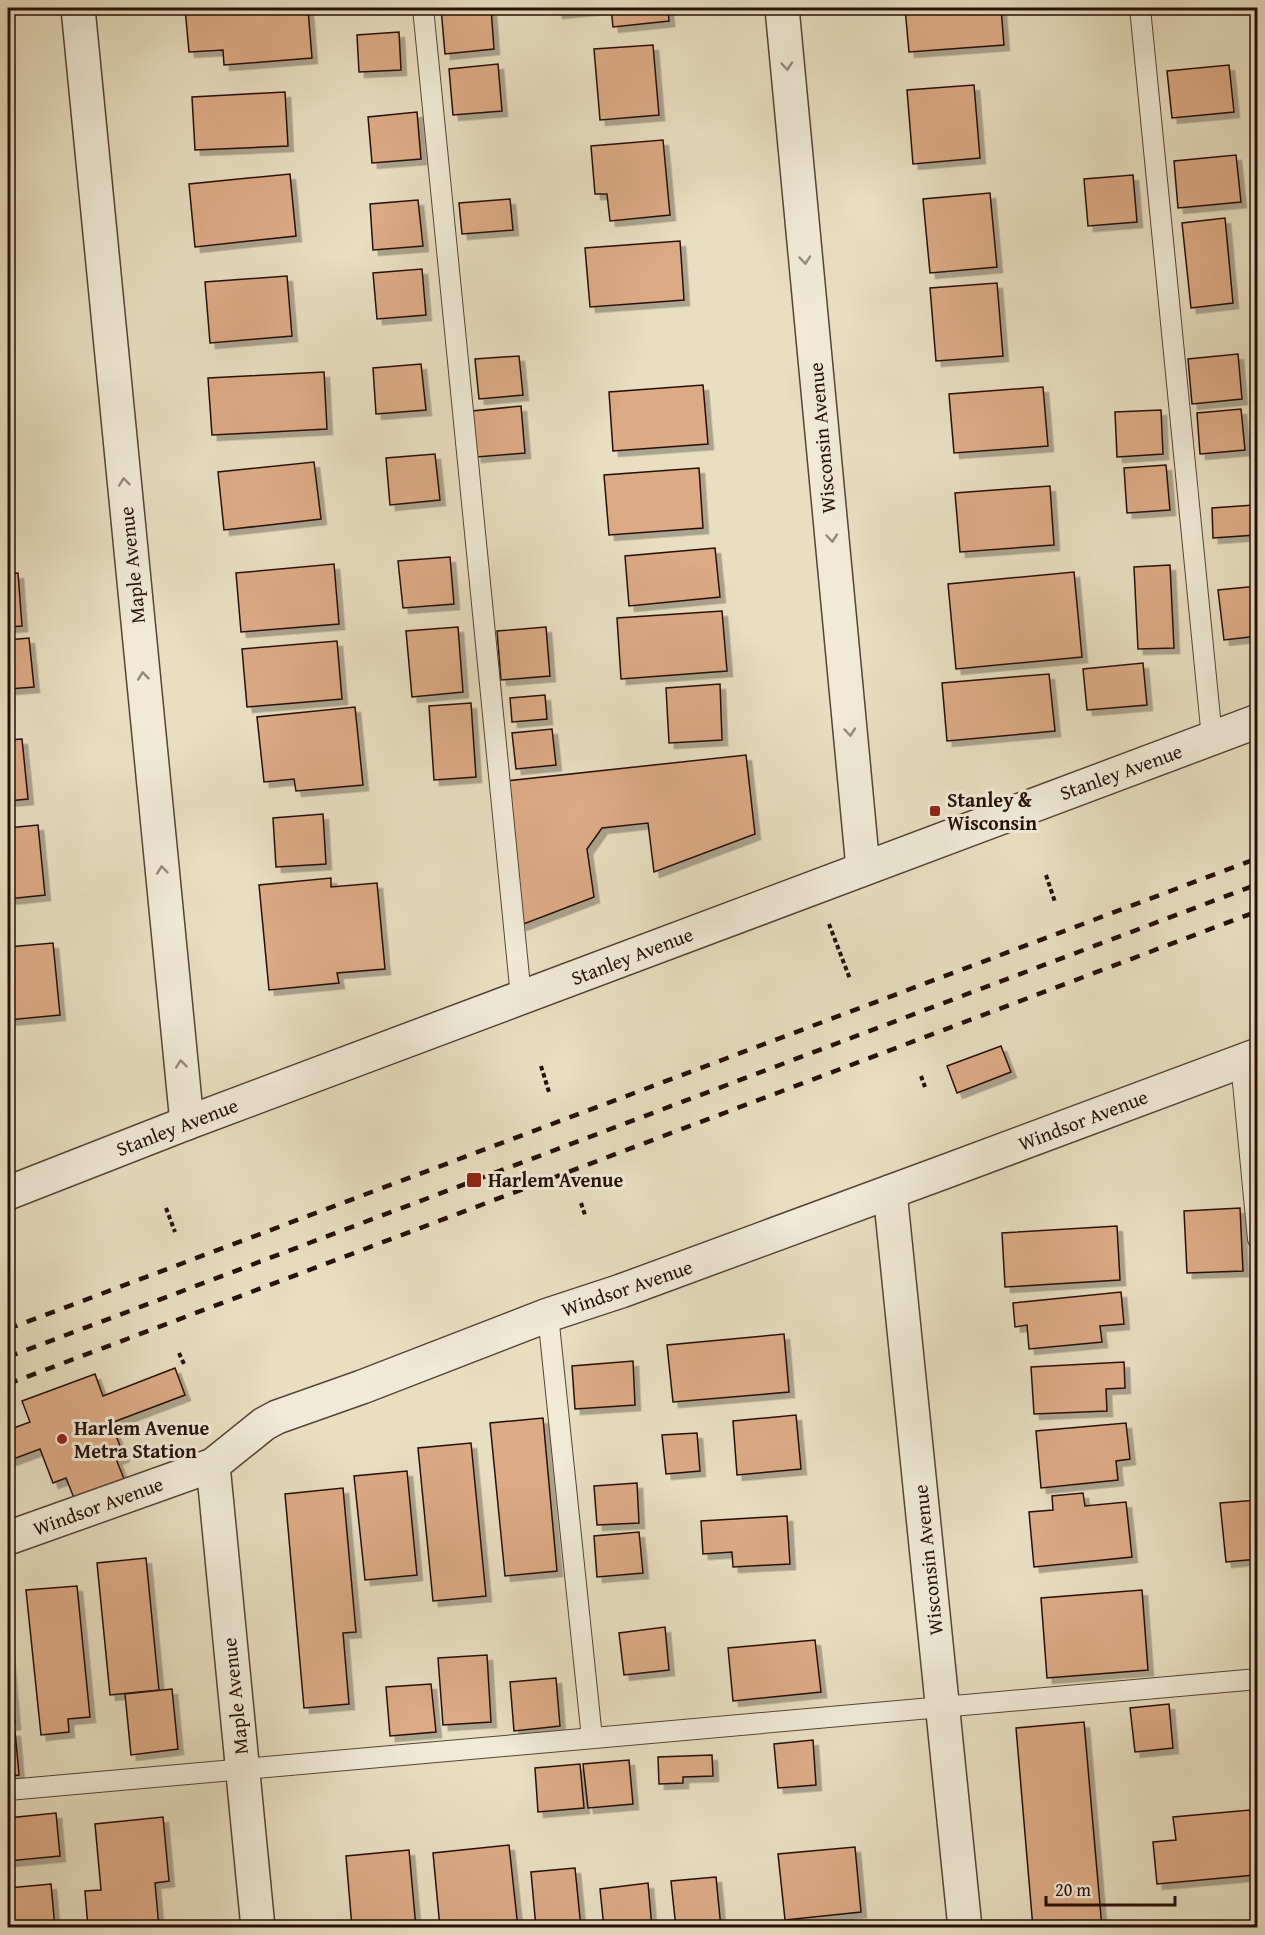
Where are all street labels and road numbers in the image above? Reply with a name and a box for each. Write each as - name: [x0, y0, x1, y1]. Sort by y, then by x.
- street label: Wisconsin Avenue: [800, 361, 843, 515]
- street label: Maple Avenue: [111, 505, 152, 625]
- street label: Stanley Avenue: [1056, 736, 1186, 807]
- street label: Stanley Avenue: [567, 919, 697, 992]
- street label: Windsor Avenue: [1014, 1081, 1152, 1158]
- street label: Stanley Avenue: [112, 1090, 242, 1163]
- street label: Windsor Avenue: [557, 1252, 696, 1324]
- street label: Windsor Avenue: [29, 1469, 167, 1543]
- street label: Wisconsin Avenue: [905, 1483, 950, 1637]
- street label: Maple Avenue: [214, 1636, 255, 1756]

